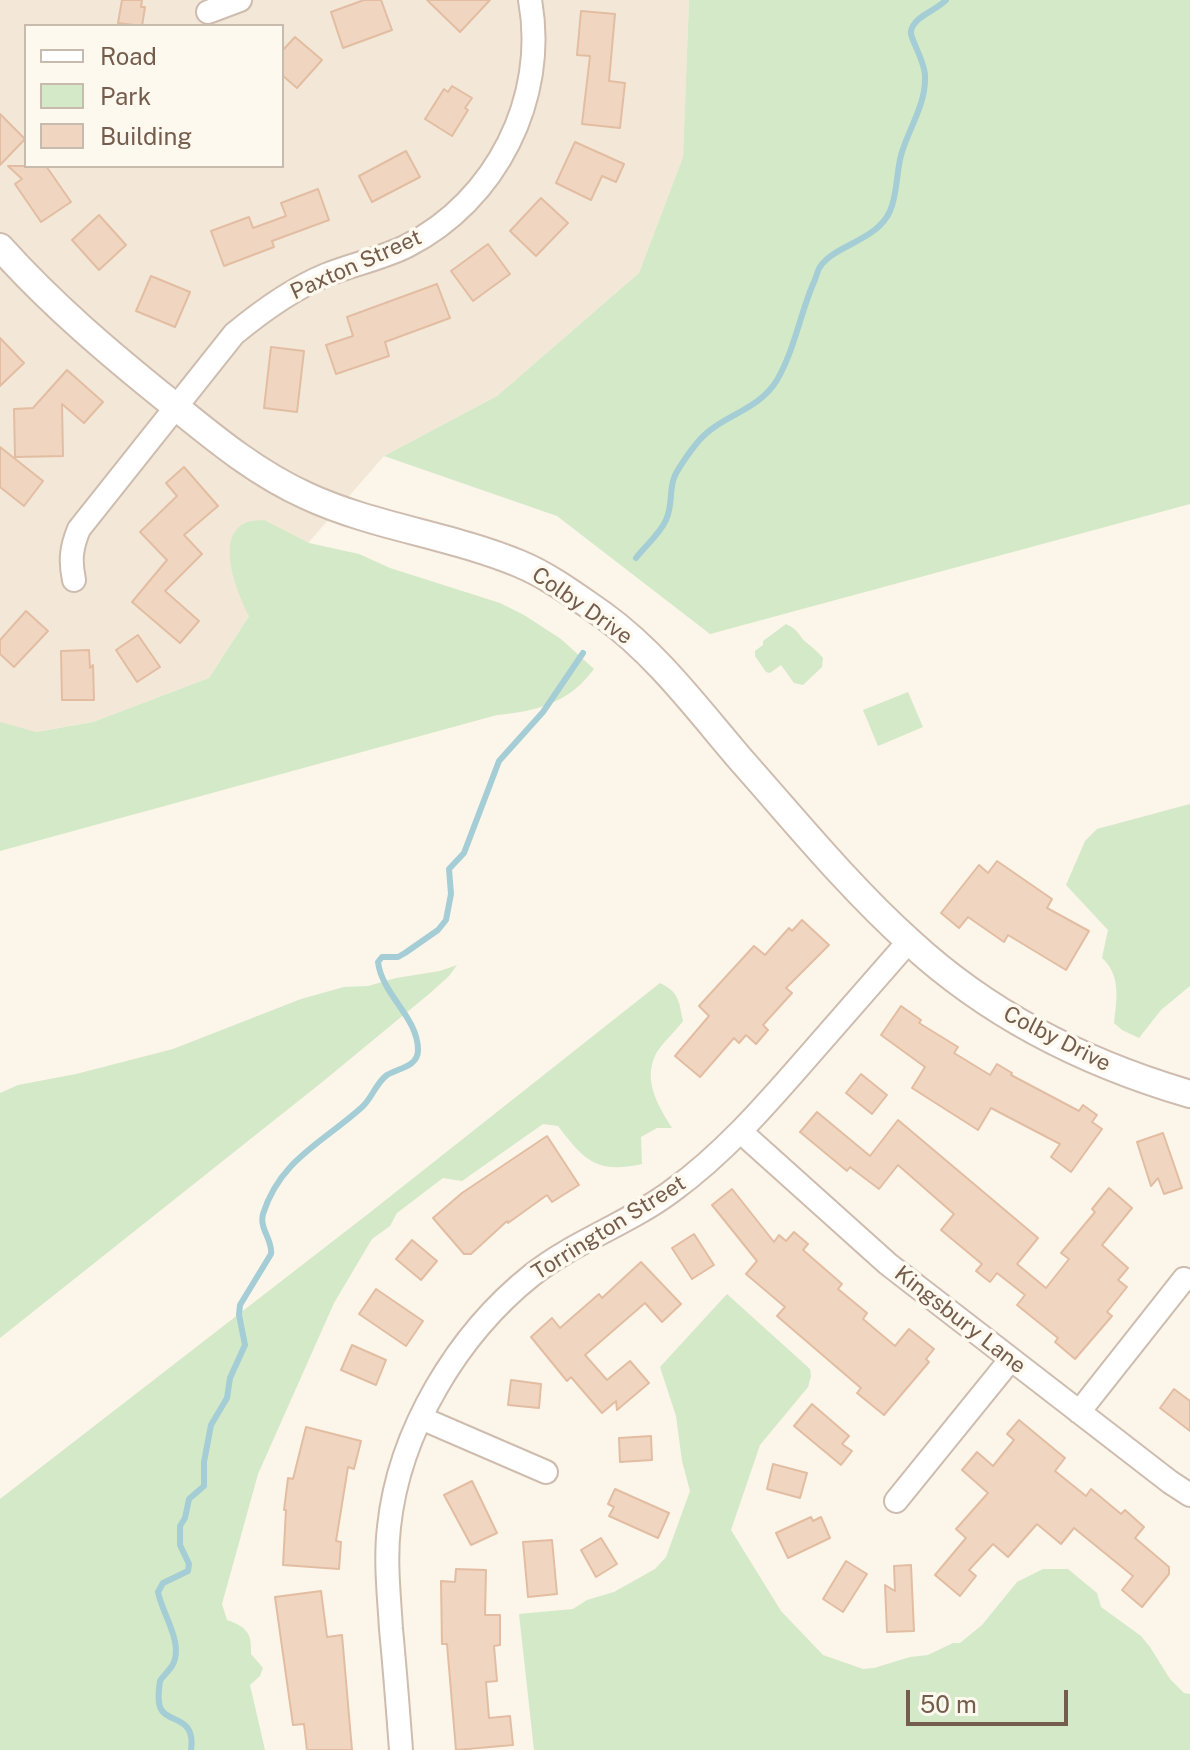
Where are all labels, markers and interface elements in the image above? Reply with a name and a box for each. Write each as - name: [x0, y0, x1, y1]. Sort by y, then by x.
- legend: [24, 24, 284, 168]
- text: Road: [100, 42, 157, 70]
- text: Park: [100, 82, 151, 110]
- text: Building: [100, 122, 192, 150]
- street label: Paxton Street: [286, 224, 426, 306]
- street label: Colby Drive: [527, 562, 637, 650]
- street label: Colby Drive: [999, 1001, 1115, 1077]
- street label: Torrington Street: [527, 1170, 691, 1286]
- street label: Kingsbury Lane: [889, 1261, 1031, 1379]
- scale bar: [910, 1674, 1072, 1724]
- text: 50 m: [920, 1690, 977, 1718]

